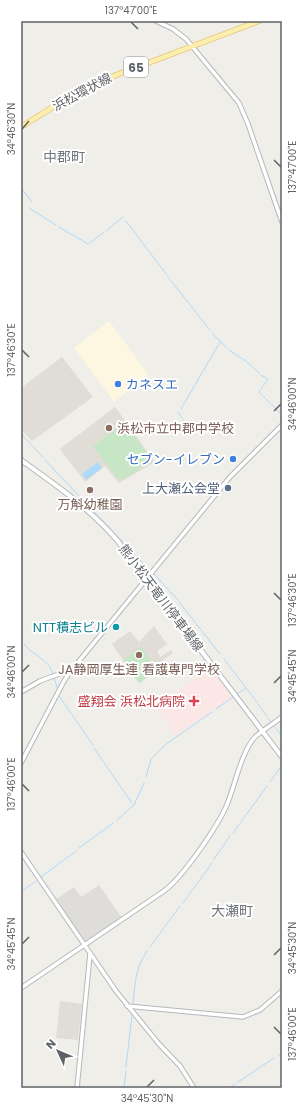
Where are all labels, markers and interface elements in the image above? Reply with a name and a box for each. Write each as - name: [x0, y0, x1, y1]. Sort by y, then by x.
- text: 137°47'00"E: [105, 3, 157, 18]
- road number: 65: [124, 57, 148, 77]
- street label: 浜松環状線: [49, 68, 115, 116]
- text: 34°46'30"N: [4, 103, 19, 155]
- text: 137°47'00"E: [285, 141, 300, 193]
- district label: 中郡町: [43, 147, 85, 167]
- text: 137°46'30"E: [4, 323, 19, 377]
- place label: カネスエ: [126, 375, 178, 394]
- text: 34°46'00"N: [285, 377, 300, 431]
- marker: カネスエ: [113, 379, 123, 389]
- place label: 浜松市立中郡中学校: [117, 419, 234, 438]
- marker: 浜松市立中郡中学校: [104, 423, 114, 433]
- place label: セブン-イレブン: [127, 450, 225, 469]
- marker: セブン-イレブン: [228, 454, 238, 464]
- place label: 上大瀬公会堂: [142, 479, 220, 498]
- marker: 上大瀬公会堂: [223, 483, 233, 493]
- marker: 万斛幼稚園: [85, 485, 95, 495]
- place label: 万斛幼稚園: [57, 495, 123, 514]
- street label: 熊小松天竜川停車場線: [114, 540, 208, 656]
- text: 137°46'30"E: [285, 573, 300, 627]
- place label: NTT積志ビル: [33, 618, 108, 637]
- marker: NTT積志ビル: [111, 622, 121, 632]
- text: 34°46'00"N: [4, 645, 19, 699]
- marker: JA静岡厚生連 看護専門学校: [134, 650, 144, 660]
- text: 34°45'45"N: [285, 650, 300, 702]
- place label: JA静岡厚生連 看護専門学校: [58, 660, 220, 679]
- place label: 盛翔会 浜松北病院: [78, 692, 185, 711]
- marker: 盛翔会 浜松北病院: [188, 695, 200, 707]
- text: 137°46'00"E: [4, 757, 19, 811]
- district label: 大瀬町: [211, 901, 253, 921]
- text: 34°45'45"N: [4, 918, 19, 970]
- text: 34°45'30"N: [285, 922, 300, 974]
- text: 137°46'00"E: [285, 1007, 300, 1061]
- north arrow: [38, 1031, 78, 1071]
- text: N: [42, 1036, 59, 1053]
- text: 34°45'30"N: [121, 1091, 173, 1106]

